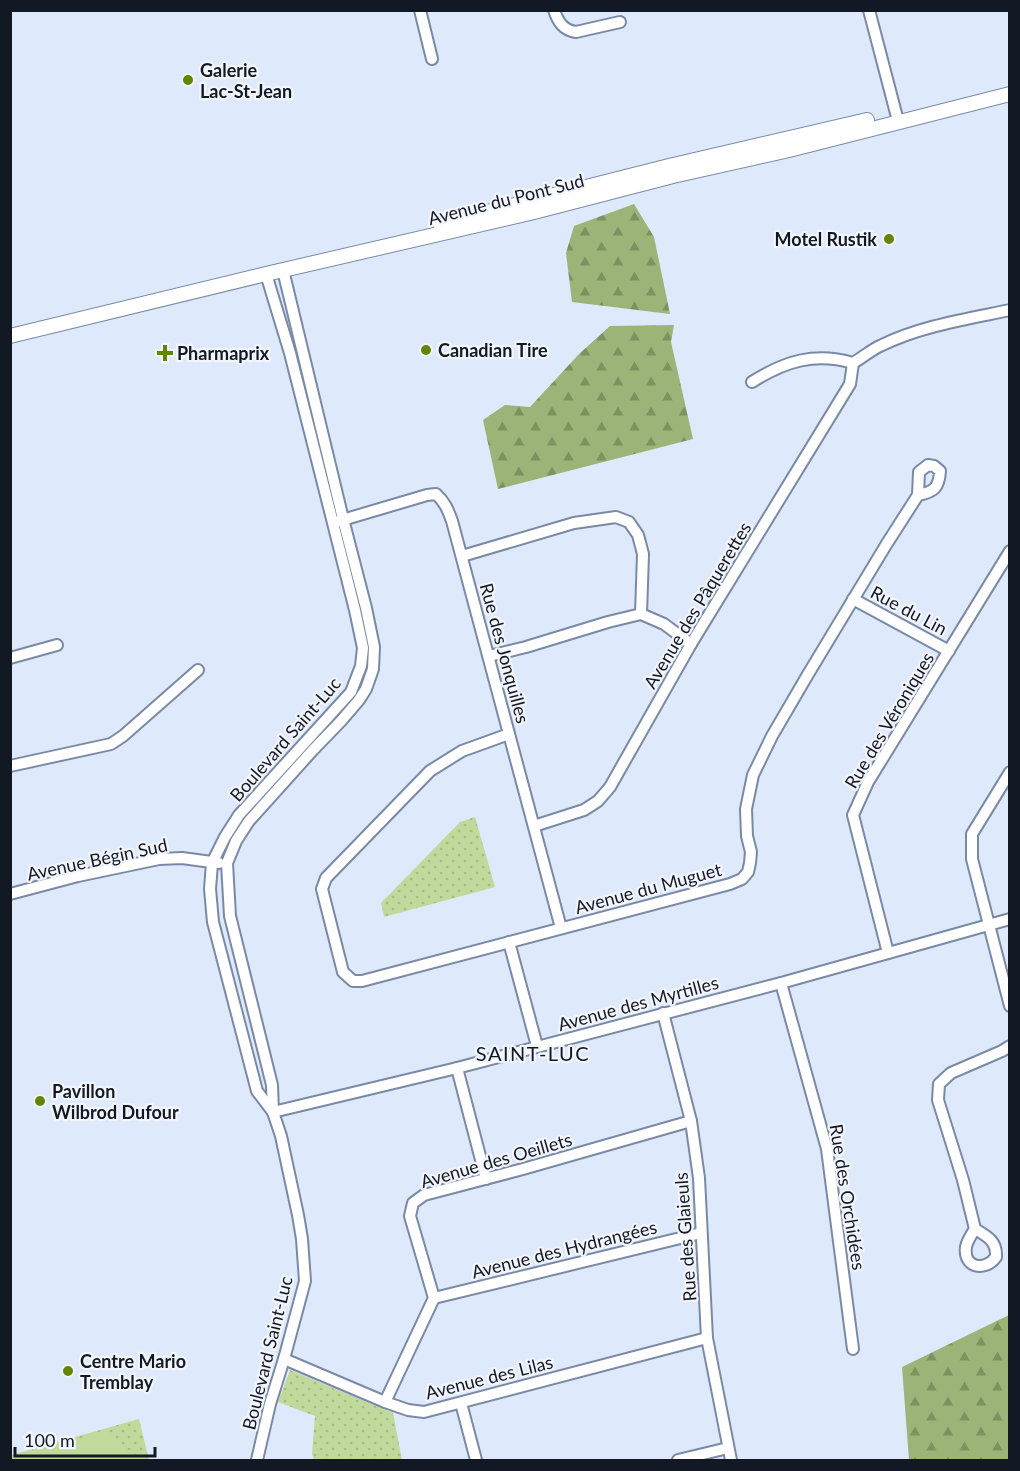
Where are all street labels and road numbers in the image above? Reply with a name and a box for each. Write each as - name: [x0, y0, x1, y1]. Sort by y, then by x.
- street label: Avenue du Pont Sud: [426, 169, 586, 229]
- street label: Avenue des Pâquerettes: [639, 518, 756, 692]
- street label: Rue des Jonquilles: [476, 580, 534, 726]
- street label: Rue du Lin: [867, 581, 951, 639]
- street label: Rue des Véroniques: [840, 648, 938, 792]
- street label: Boulevard Saint-Luc: [225, 672, 345, 806]
- street label: Avenue Bégin Sud: [25, 833, 169, 885]
- street label: Avenue du Muguet: [572, 858, 724, 918]
- street label: Avenue des Myrtilles: [555, 971, 721, 1035]
- street label: Rue des Orchidées: [826, 1123, 870, 1272]
- street label: Avenue des Oeillets: [418, 1128, 574, 1192]
- street label: Rue des Glaieuls: [670, 1172, 700, 1302]
- street label: Avenue des Hydrangées: [469, 1215, 659, 1283]
- street label: Boulevard Saint-Luc: [237, 1274, 297, 1432]
- street label: Avenue des Lilas: [423, 1350, 555, 1403]

